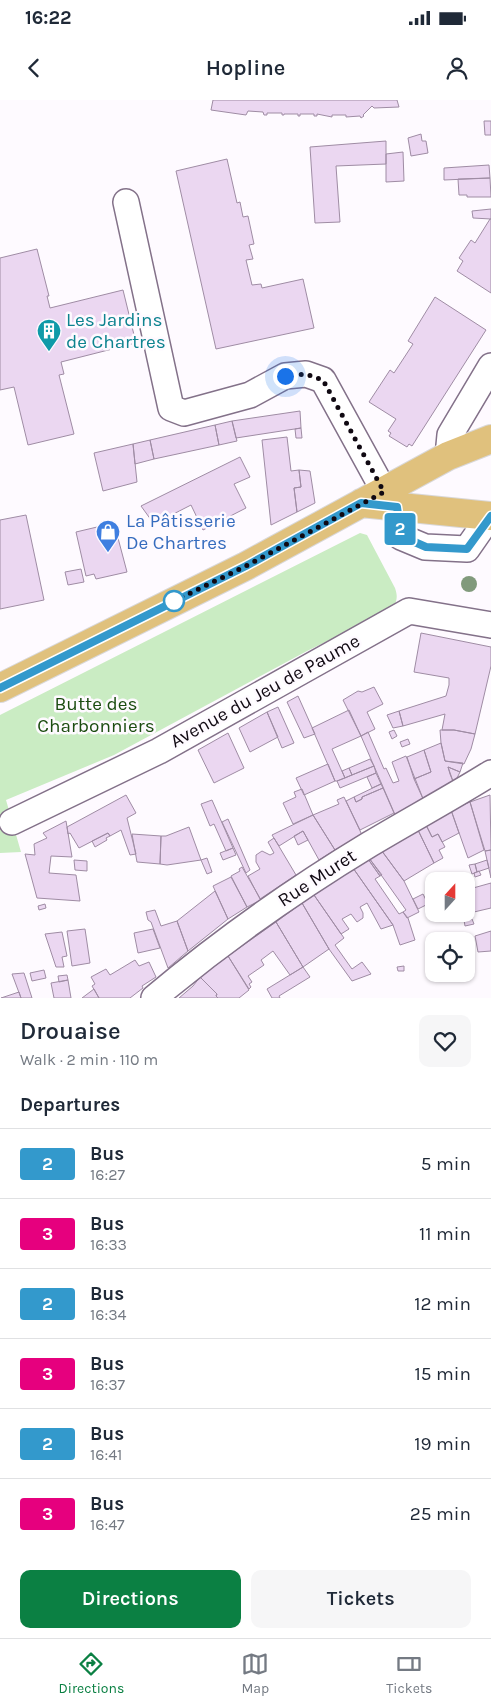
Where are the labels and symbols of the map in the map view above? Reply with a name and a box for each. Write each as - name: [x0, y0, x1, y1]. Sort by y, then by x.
- place label: Les Jardins de Chartres: [66, 309, 166, 353]
- building icon: Les Jardins de Chartres: [36, 318, 62, 352]
- your location: [273, 364, 298, 389]
- place label: La Pâtisserie De Chartres: [126, 510, 236, 554]
- line badge: 2: [384, 513, 416, 545]
- shop icon: La Pâtisserie De Chartres: [95, 519, 121, 553]
- unlabelled marker: [163, 590, 185, 612]
- street label: Avenue du Jeu de Paume: [166, 630, 364, 752]
- park label: Butte des Charbonniers: [37, 693, 155, 737]
- street label: Rue Muret: [274, 845, 360, 911]
- north arrow: [425, 872, 475, 922]

